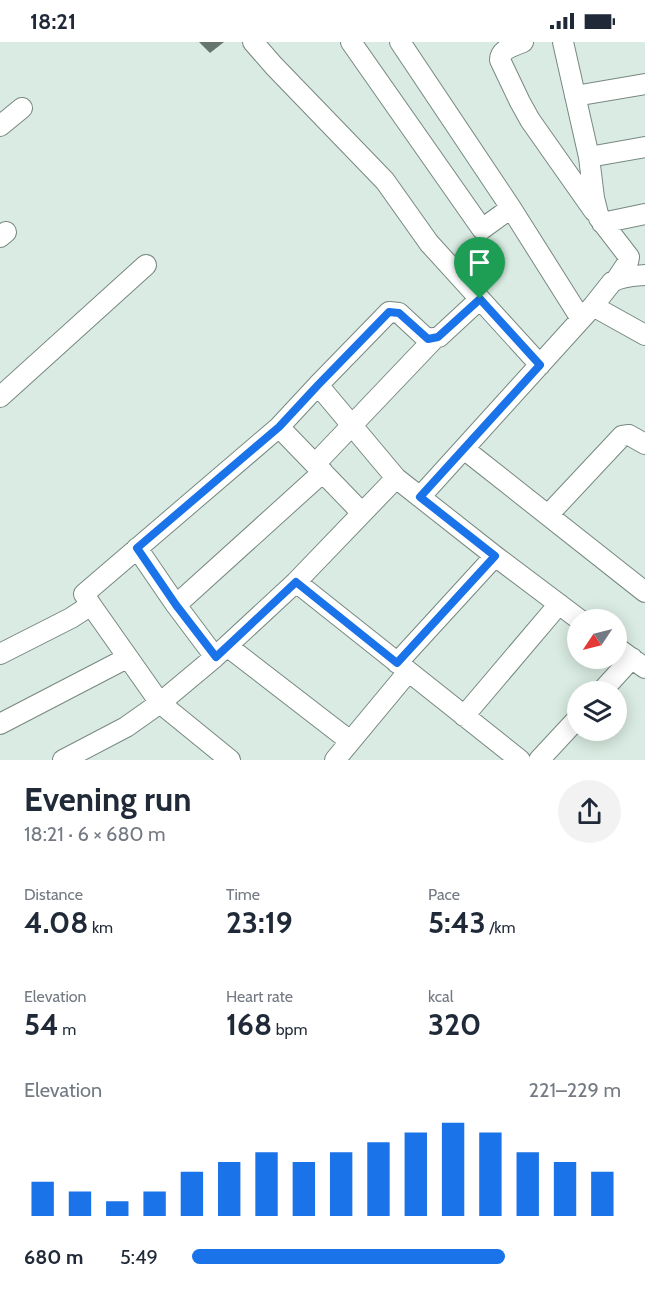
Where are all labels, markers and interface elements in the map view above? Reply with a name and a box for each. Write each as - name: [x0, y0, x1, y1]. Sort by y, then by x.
- text: 18:21: [30, 8, 76, 35]
- pin: [454, 237, 505, 299]
- icon: arrive: [463, 246, 496, 279]
- north arrow: [567, 609, 627, 669]
- map controls: [567, 609, 627, 741]
- button: layers: [567, 681, 627, 741]
- text: Evening run: [24, 779, 191, 819]
- button: share: [558, 780, 621, 843]
- text: 18:21 · 6 × 680 m: [24, 822, 166, 846]
- text: Distance: [24, 885, 83, 904]
- text: Time: [226, 885, 260, 904]
- text: Pace: [428, 885, 460, 904]
- text: 4.08: [24, 904, 88, 941]
- text: 23:19: [226, 904, 293, 941]
- text: 5:43: [428, 904, 486, 941]
- text: km: [88, 918, 113, 937]
- text: /km: [486, 918, 516, 937]
- text: Elevation: [24, 987, 87, 1006]
- text: Heart rate: [226, 987, 293, 1006]
- text: kcal: [428, 987, 454, 1006]
- text: 54: [24, 1006, 59, 1043]
- text: 168: [226, 1006, 272, 1043]
- text: 320: [428, 1006, 481, 1043]
- text: m: [59, 1020, 76, 1039]
- text: bpm: [272, 1020, 308, 1039]
- text: Elevation: [24, 1078, 102, 1102]
- text: 221–229 m: [529, 1078, 621, 1102]
- text: 680 m: [24, 1245, 83, 1269]
- text: 5:49: [120, 1245, 158, 1269]

